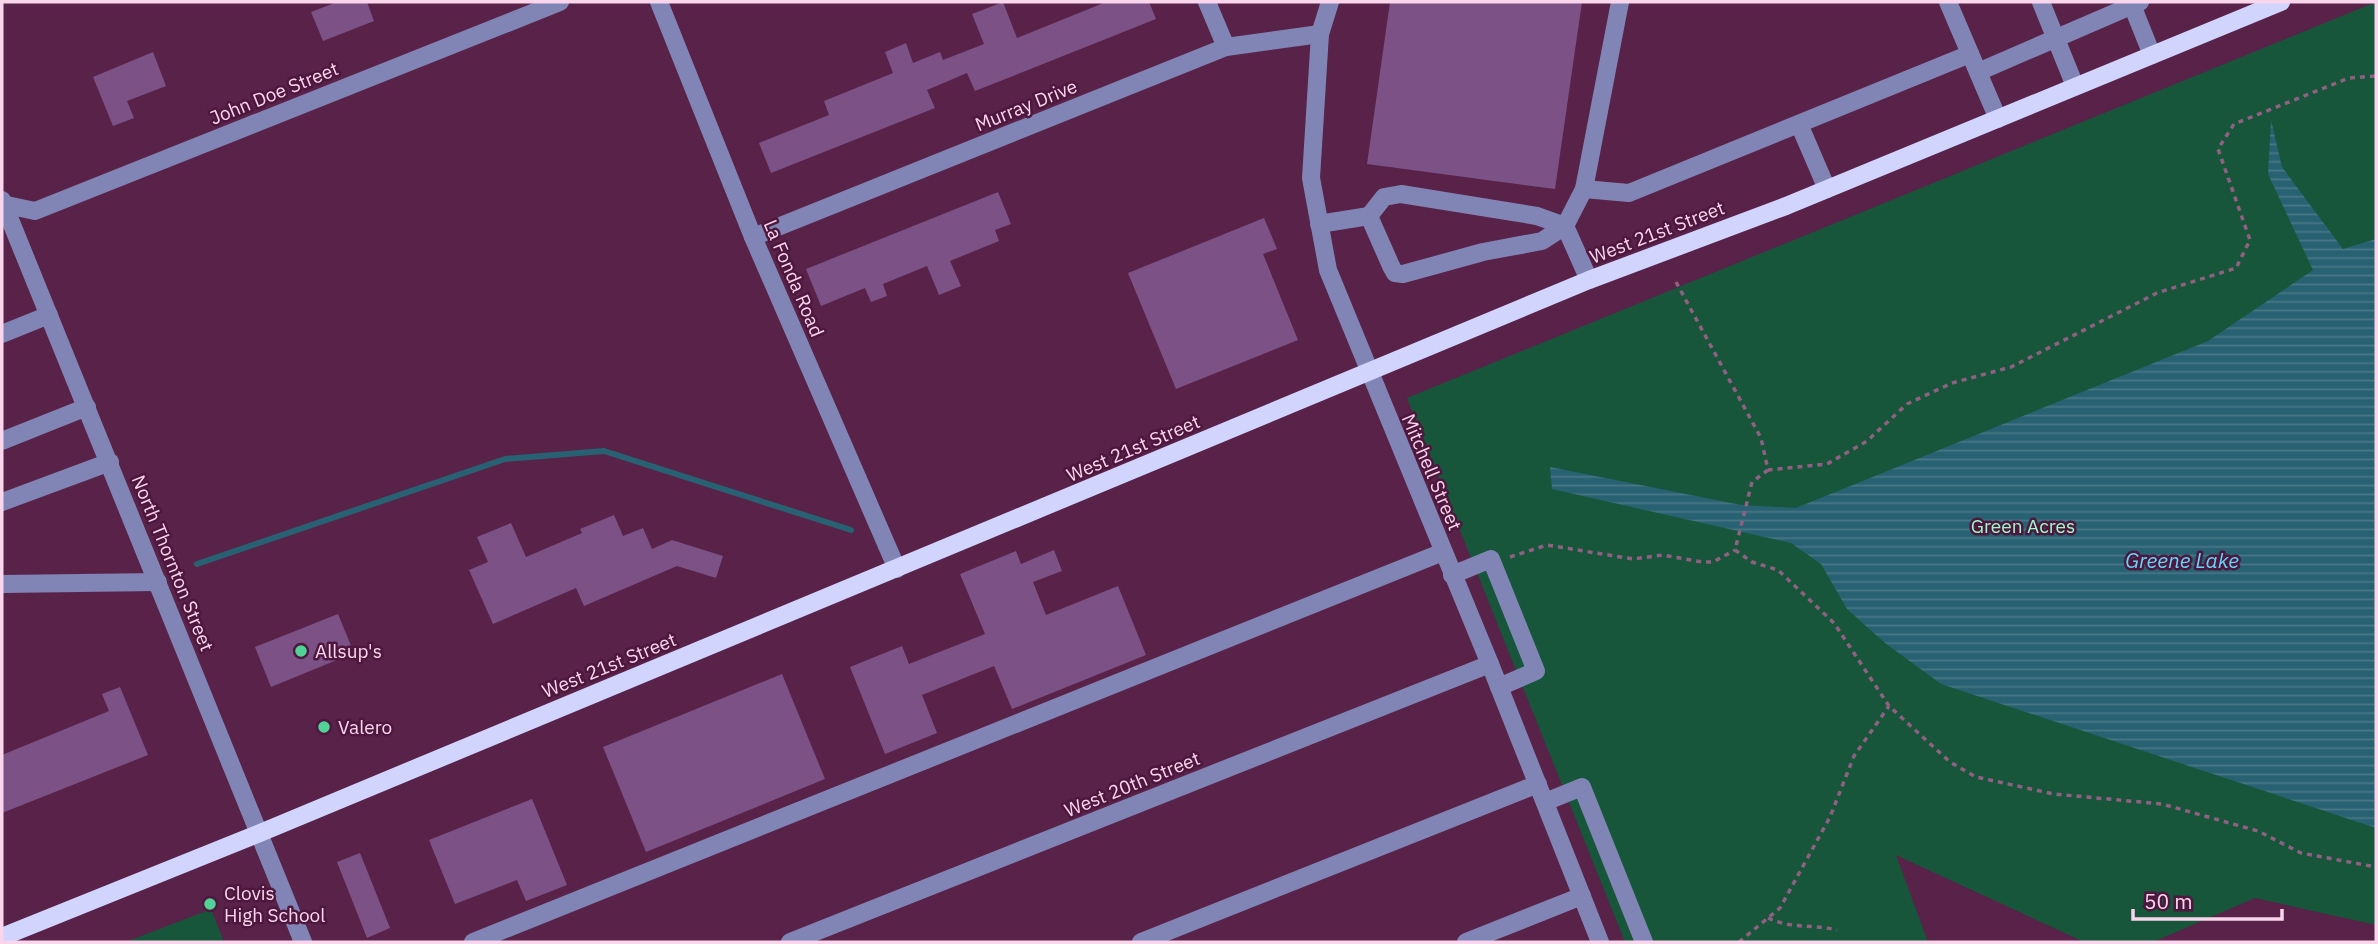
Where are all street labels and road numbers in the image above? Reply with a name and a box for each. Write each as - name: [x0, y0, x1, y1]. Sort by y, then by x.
- street label: John Doe Street: [206, 56, 342, 130]
- street label: Murray Drive: [971, 74, 1081, 136]
- street label: West 21st Street: [1586, 195, 1728, 269]
- street label: La Fonda Road: [759, 216, 829, 340]
- street label: West 21st Street: [1063, 409, 1203, 487]
- street label: Mitchell Street: [1397, 410, 1467, 534]
- street label: North Thornton Street: [127, 471, 219, 655]
- street label: West 21st Street: [538, 627, 680, 703]
- street label: West 20th Street: [1061, 746, 1203, 822]

